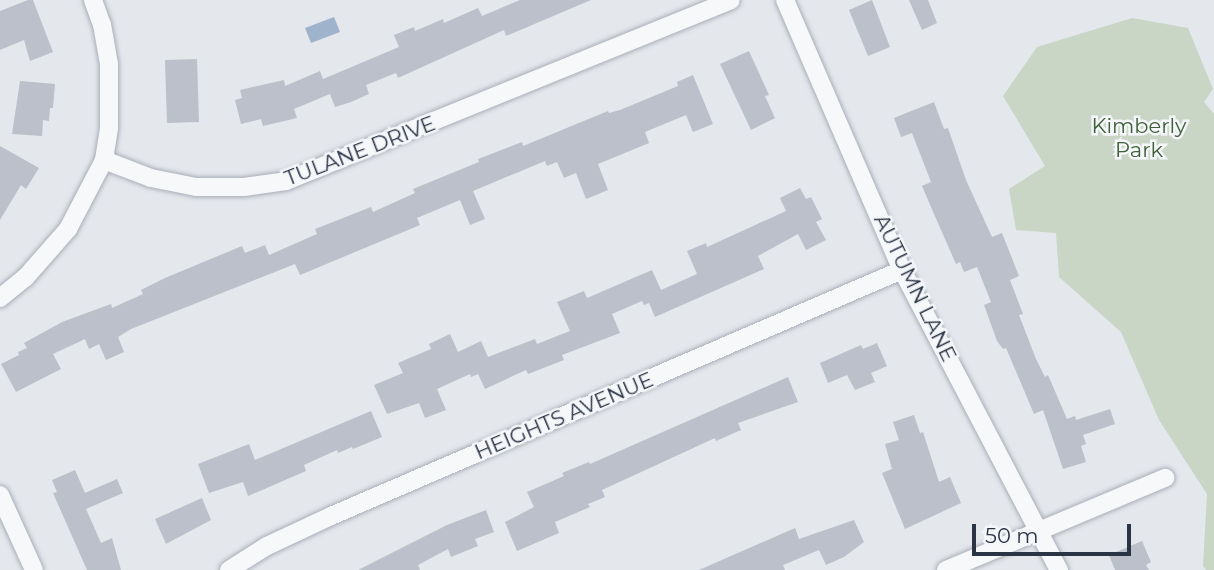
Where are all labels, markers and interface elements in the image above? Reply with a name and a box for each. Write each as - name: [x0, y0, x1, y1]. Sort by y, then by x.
- street label: TULANE DRIVE: [281, 111, 439, 191]
- park label: Kimberly Park: [1092, 113, 1186, 163]
- street label: AUTUMN LANE: [868, 210, 962, 366]
- street label: HEIGHTS AVENUE: [471, 367, 657, 465]
- scale bar: [976, 510, 1135, 554]
- text: 50 m: [985, 523, 1039, 548]

